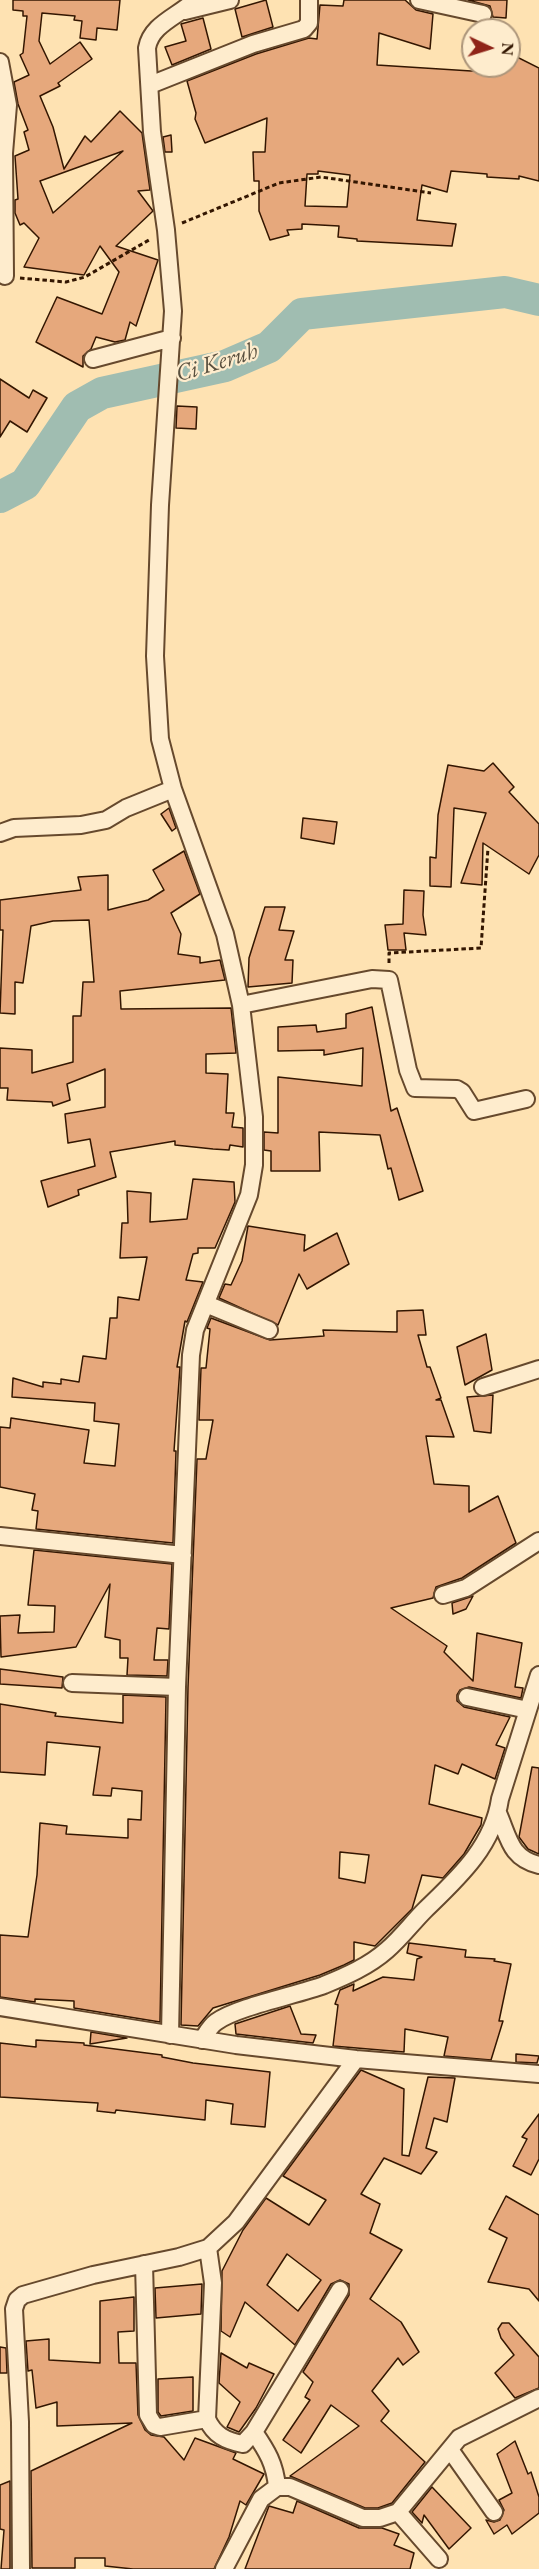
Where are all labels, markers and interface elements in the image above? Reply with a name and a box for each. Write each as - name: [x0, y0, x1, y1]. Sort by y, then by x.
- north arrow: [461, 18, 521, 78]
- text: N: [497, 42, 518, 56]
- water label: Ci Keruh: [172, 337, 262, 389]

